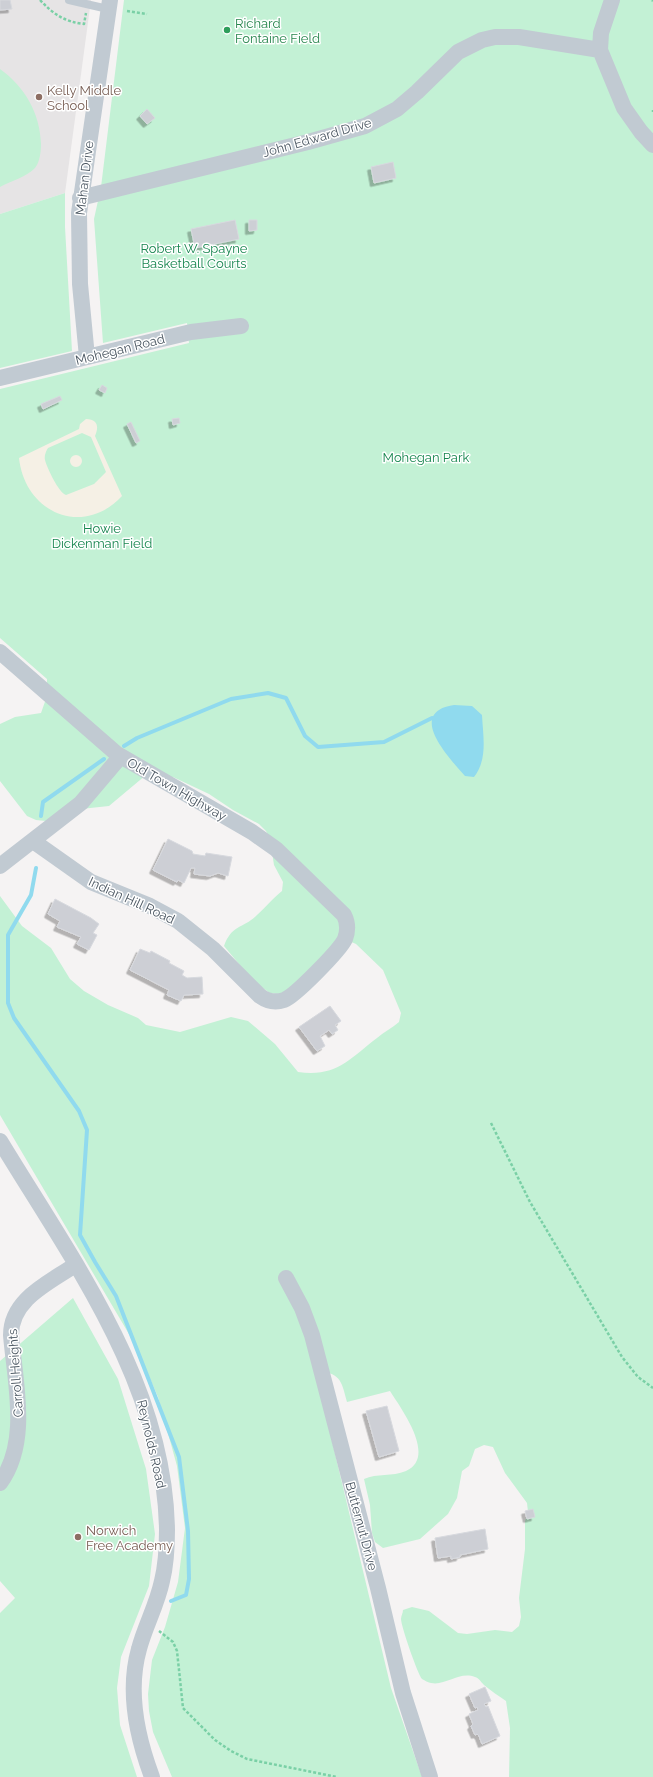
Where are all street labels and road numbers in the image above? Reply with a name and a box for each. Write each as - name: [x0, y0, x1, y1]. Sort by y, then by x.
- street label: John Edward Drive: [261, 115, 374, 160]
- street label: Mahan Drive: [72, 140, 97, 216]
- street label: Mohegan Road: [74, 331, 166, 368]
- street label: Old Town Highway: [125, 755, 229, 824]
- street label: Indian Hill Road: [86, 874, 177, 927]
- street label: Carroll Heights: [5, 1328, 26, 1418]
- street label: Reynolds Road: [134, 1398, 169, 1490]
- street label: Butternut Drive: [342, 1480, 381, 1572]

